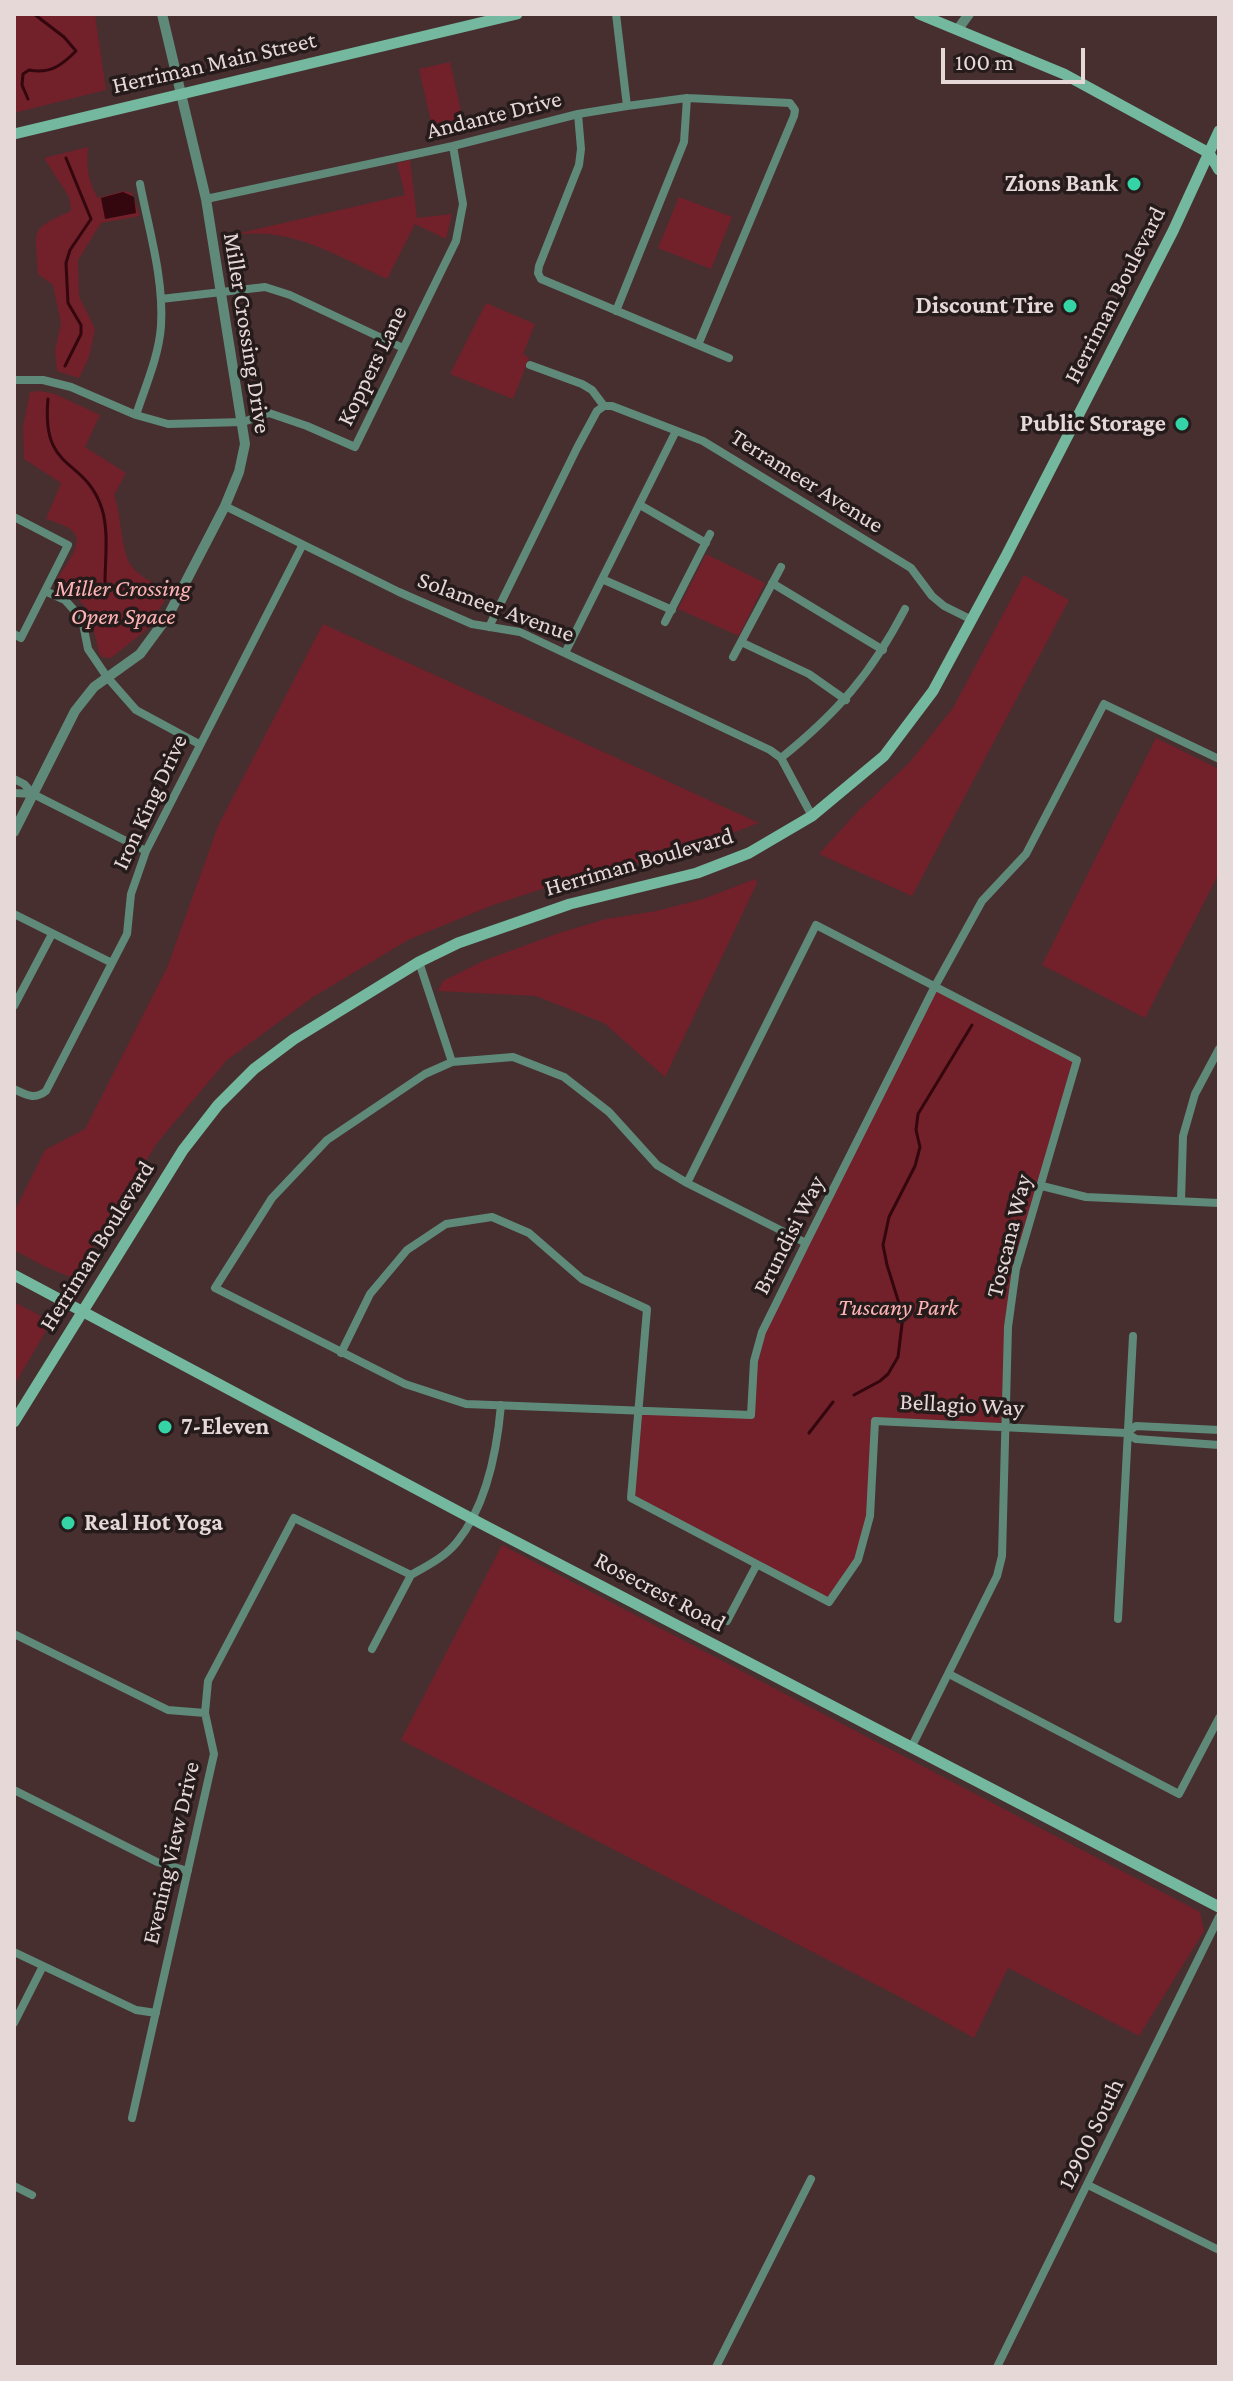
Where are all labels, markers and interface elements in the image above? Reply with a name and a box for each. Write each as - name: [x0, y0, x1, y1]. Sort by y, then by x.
- street label: Herriman Main Street: [109, 26, 319, 100]
- scale bar: [945, 32, 1089, 82]
- text: 100 m: [955, 48, 1014, 75]
- street label: Andante Drive: [423, 84, 565, 146]
- place label: Zions Bank: [1005, 170, 1118, 198]
- marker: Zions Bank: [1125, 175, 1143, 193]
- street label: Herriman Boulevard: [1058, 202, 1172, 388]
- street label: Miller Crossing Drive: [217, 231, 277, 435]
- place label: Discount Tire: [915, 292, 1054, 320]
- marker: Discount Tire: [1061, 297, 1079, 315]
- street label: Koppers Lane: [331, 301, 413, 431]
- place label: Public Storage: [1020, 410, 1166, 438]
- marker: Public Storage: [1173, 415, 1191, 433]
- street label: Terrameer Avenue: [725, 423, 889, 539]
- street label: Solameer Avenue: [414, 565, 578, 649]
- park label: Miller Crossing Open Space: [55, 575, 191, 631]
- street label: Iron King Drive: [106, 730, 194, 874]
- street label: Herriman Boulevard: [541, 821, 737, 903]
- street label: Herriman Boulevard: [33, 1156, 161, 1336]
- street label: Brundisi Way: [747, 1171, 831, 1299]
- street label: Toscana Way: [980, 1171, 1038, 1301]
- park label: Tuscany Park: [838, 1294, 958, 1322]
- street label: Bellagio Way: [899, 1387, 1025, 1423]
- place label: 7-Eleven: [181, 1413, 269, 1441]
- marker: 7-Eleven: [156, 1418, 174, 1436]
- place label: Real Hot Yoga: [84, 1509, 223, 1537]
- marker: Real Hot Yoga: [59, 1514, 77, 1532]
- street label: Rosecrest Road: [590, 1546, 730, 1638]
- street label: Evening View Drive: [136, 1759, 206, 1947]
- street label: 12900 South: [1052, 2074, 1130, 2194]

